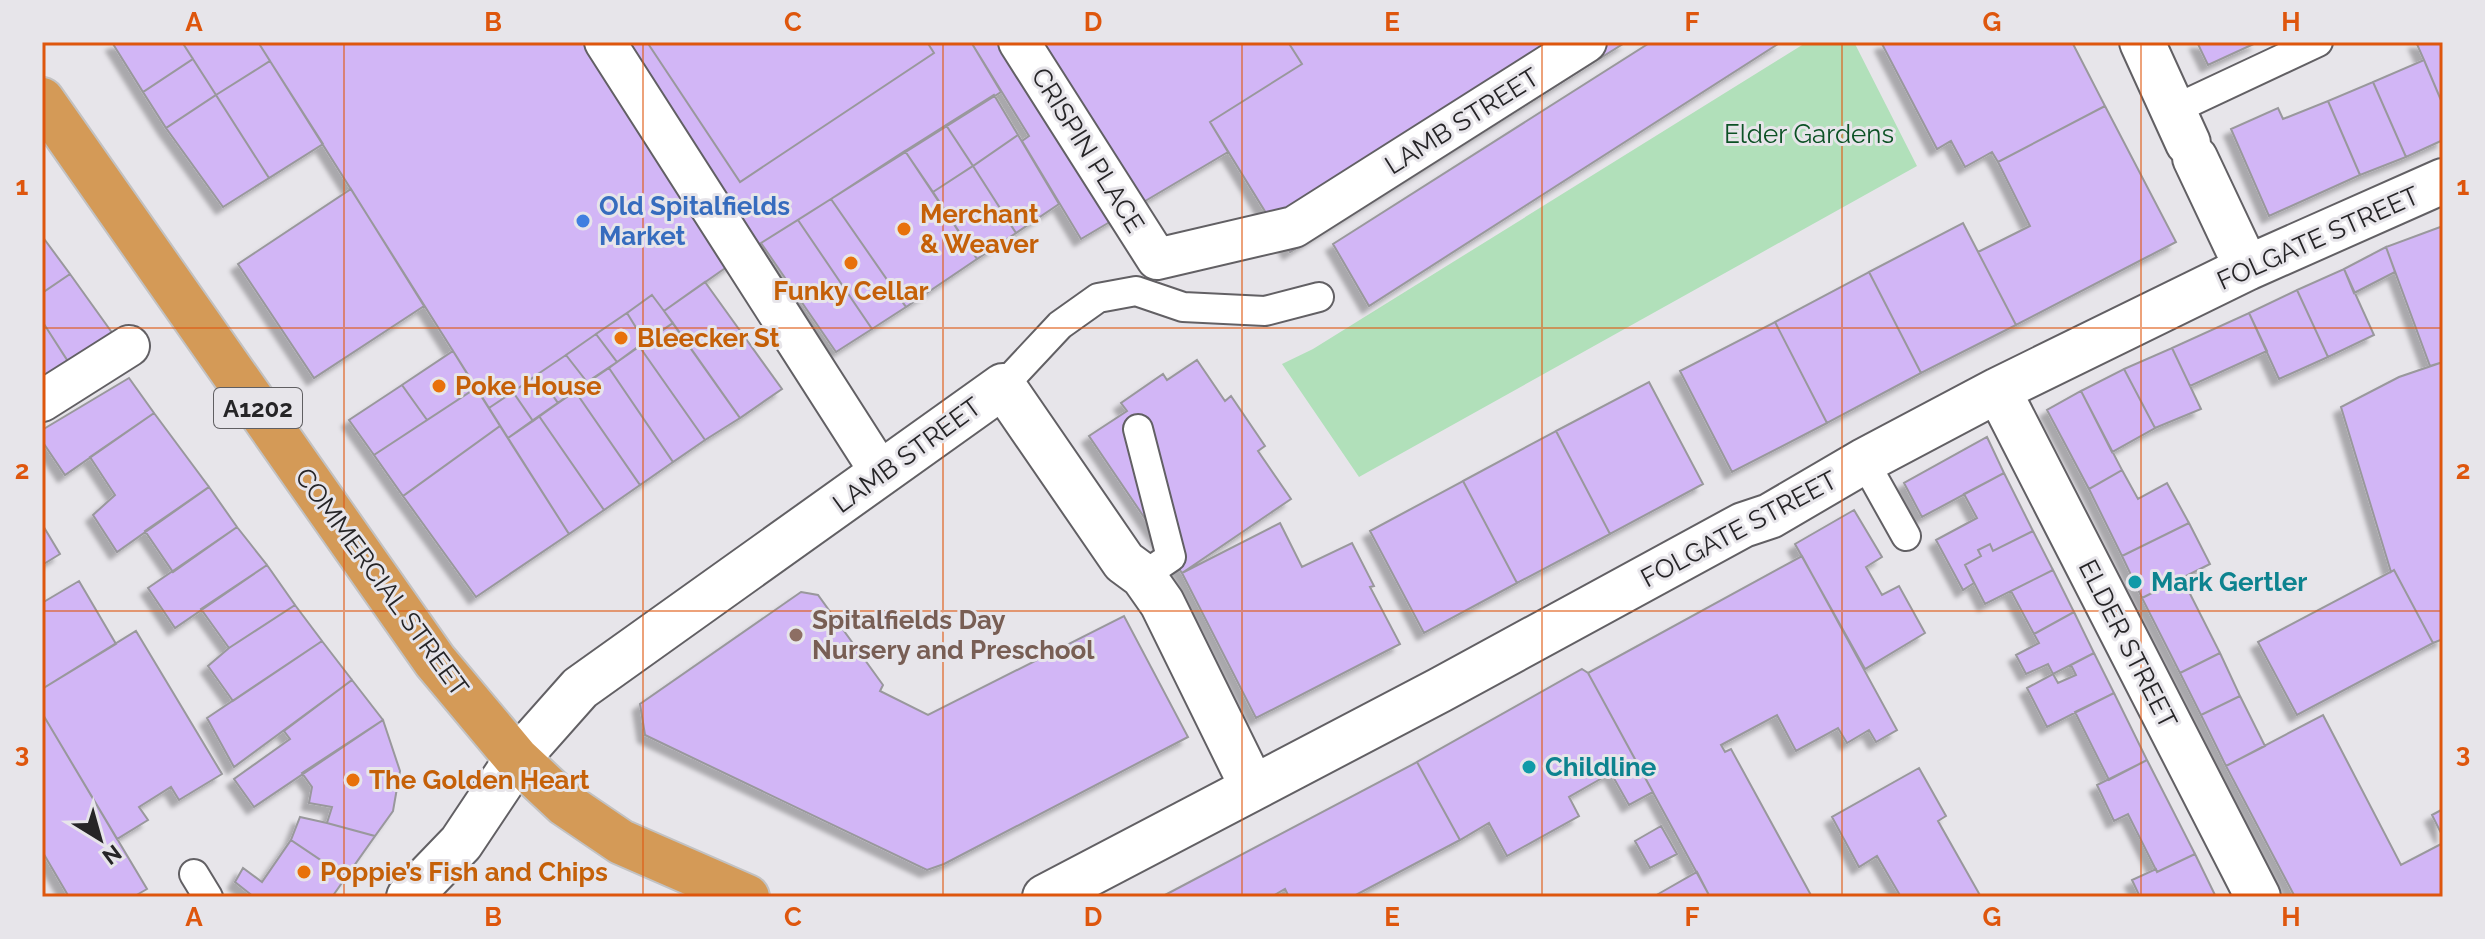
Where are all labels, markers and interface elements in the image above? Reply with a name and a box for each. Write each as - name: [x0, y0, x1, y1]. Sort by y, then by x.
- text: A: [185, 7, 203, 37]
- text: B: [484, 7, 502, 37]
- text: C: [784, 7, 802, 37]
- text: D: [1084, 7, 1102, 37]
- text: E: [1384, 7, 1400, 37]
- text: F: [1685, 7, 1700, 37]
- text: G: [1983, 7, 2001, 37]
- text: H: [2281, 7, 2301, 37]
- street label: CRISPIN PLACE: [1025, 62, 1151, 238]
- street label: LAMB STREET: [1380, 62, 1545, 180]
- park label: Elder Gardens: [1724, 119, 1894, 149]
- text: 1: [16, 171, 29, 201]
- text: 1: [2457, 171, 2470, 201]
- street label: FOLGATE STREET: [2212, 180, 2424, 296]
- place label: Old Spitalfields Market: [599, 191, 790, 251]
- place label: Merchant & Weaver: [920, 199, 1039, 259]
- marker: Old Spitalfields Market: [574, 212, 592, 230]
- marker: Merchant & Weaver: [895, 220, 913, 238]
- marker: Funky Cellar: [842, 254, 860, 272]
- place label: Funky Cellar: [773, 276, 929, 306]
- place label: Bleecker St: [637, 323, 779, 353]
- marker: Bleecker St: [612, 329, 630, 347]
- place label: Poke House: [455, 371, 602, 401]
- marker: Poke House: [430, 377, 448, 395]
- road number: A1202: [214, 388, 302, 428]
- street label: LAMB STREET: [827, 391, 987, 519]
- text: 2: [15, 455, 29, 485]
- text: 2: [2456, 455, 2470, 485]
- street label: COMMERCIAL STREET: [289, 462, 475, 702]
- street label: FOLGATE STREET: [1636, 465, 1842, 593]
- street label: ELDER STREET: [2073, 555, 2183, 733]
- place label: Mark Gertler: [2151, 567, 2307, 597]
- marker: Mark Gertler: [2126, 573, 2144, 591]
- place label: Spitalfields Day Nursery and Preschool: [812, 605, 1095, 665]
- marker: Spitalfields Day Nursery and Preschool: [787, 626, 805, 644]
- text: 3: [15, 738, 29, 768]
- text: 3: [2456, 738, 2470, 768]
- place label: Childline: [1545, 752, 1657, 782]
- marker: Childline: [1520, 758, 1538, 776]
- place label: The Golden Heart: [369, 765, 589, 795]
- marker: The Golden Heart: [344, 771, 362, 789]
- north arrow: [60, 799, 140, 879]
- text: N: [98, 840, 127, 870]
- place label: Poppie’s Fish and Chips: [320, 857, 608, 887]
- marker: Poppie’s Fish and Chips: [295, 863, 313, 881]
- text: A: [185, 902, 203, 932]
- text: B: [484, 902, 502, 932]
- text: C: [784, 902, 802, 932]
- text: D: [1084, 902, 1102, 932]
- text: E: [1384, 902, 1400, 932]
- text: F: [1685, 902, 1700, 932]
- text: G: [1983, 902, 2001, 932]
- text: H: [2281, 902, 2301, 932]

